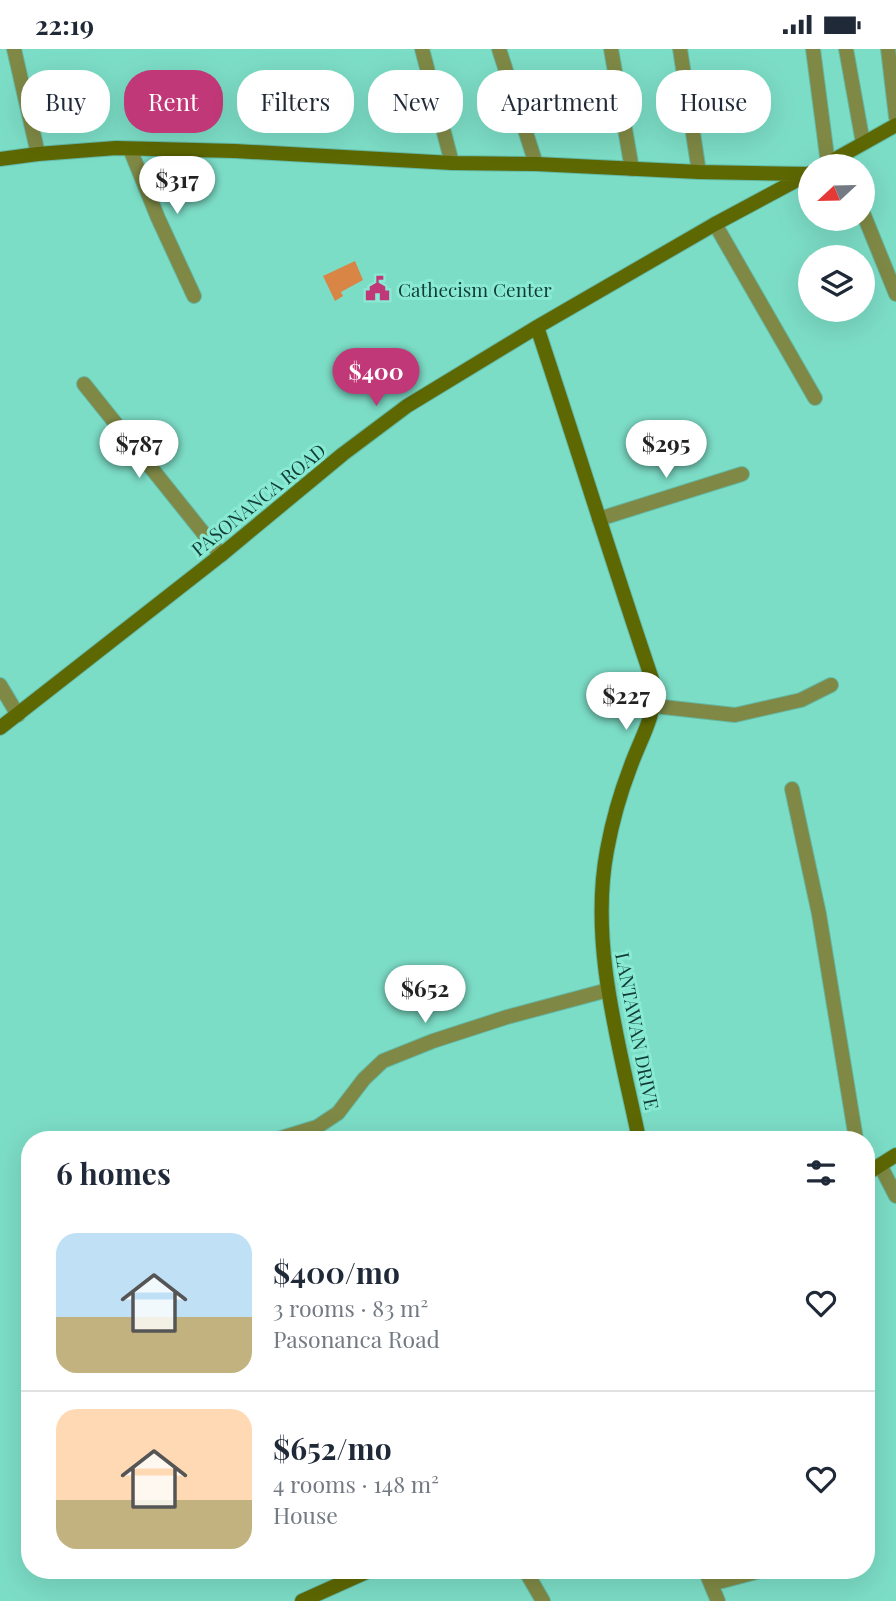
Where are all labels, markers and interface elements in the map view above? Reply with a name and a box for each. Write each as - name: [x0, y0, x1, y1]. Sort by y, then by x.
- text: 22:19: [35, 7, 94, 42]
- chip: Buy: [21, 70, 110, 133]
- chip: Rent: [124, 70, 223, 133]
- chip: Filters: [237, 70, 354, 133]
- chip: New: [368, 70, 463, 133]
- chip: Apartment: [477, 70, 642, 133]
- chip: House: [656, 70, 771, 133]
- north arrow: [798, 154, 875, 231]
- map controls: [798, 154, 875, 322]
- pin: $317: [136, 157, 218, 216]
- text: $317: [155, 163, 199, 194]
- button: layers: [798, 245, 875, 322]
- public building icon: Cathecism Center: [364, 275, 392, 303]
- place label: Cathecism Center: [398, 276, 552, 302]
- pin: $400: [335, 349, 417, 408]
- text: $400: [348, 355, 404, 386]
- pin: $787: [98, 421, 180, 480]
- pin: $295: [625, 421, 707, 480]
- text: $787: [115, 427, 163, 458]
- text: $295: [642, 427, 690, 458]
- street label: PASONANCA ROAD: [185, 437, 331, 561]
- pin: $227: [585, 673, 667, 732]
- text: $227: [602, 679, 650, 710]
- street label: LANTAWAN DRIVE: [610, 950, 666, 1112]
- pin: $652: [384, 965, 466, 1025]
- text: $652: [401, 972, 449, 1003]
- text: 6 homes: [56, 1153, 171, 1193]
- icon: filters: [802, 1154, 840, 1192]
- text: $400/mo: [273, 1252, 400, 1292]
- icon: home: [112, 1261, 196, 1345]
- icon: heart: [802, 1284, 840, 1322]
- text: 3 rooms · 83 m²: [273, 1292, 428, 1323]
- text: Pasonanca Road: [273, 1323, 440, 1354]
- text: $652/mo: [273, 1428, 392, 1468]
- icon: home: [112, 1437, 196, 1521]
- icon: heart: [802, 1460, 840, 1498]
- text: 4 rooms · 148 m²: [273, 1468, 439, 1499]
- text: House: [273, 1499, 338, 1530]

